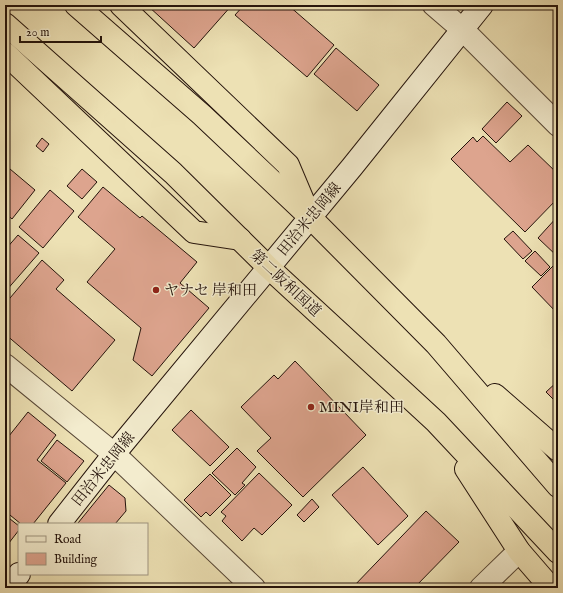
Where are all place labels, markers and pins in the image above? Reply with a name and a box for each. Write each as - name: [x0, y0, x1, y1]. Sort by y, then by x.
- place label: ヤナセ 岸和田: [164, 281, 257, 300]
- marker: ヤナセ 岸和田: [151, 285, 161, 295]
- place label: MINI岸和田: [319, 398, 404, 417]
- marker: MINI岸和田: [306, 402, 316, 412]

